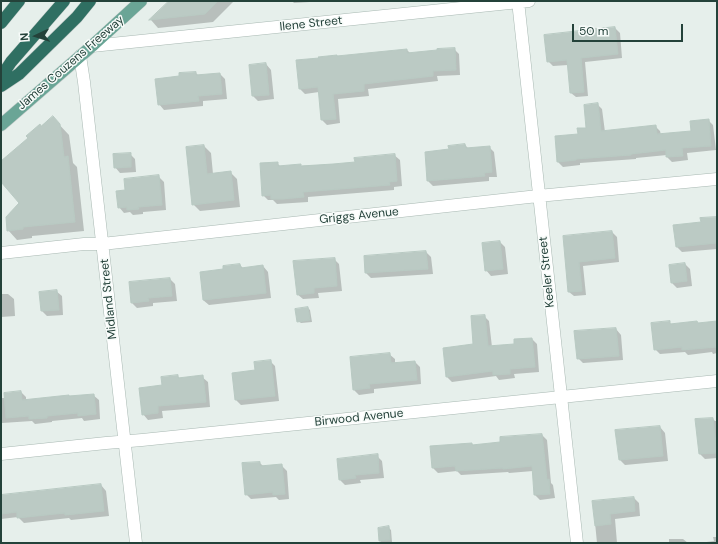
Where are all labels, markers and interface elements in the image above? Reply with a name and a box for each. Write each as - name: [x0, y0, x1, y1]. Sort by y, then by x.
- street label: James Couzens Freeway: [15, 13, 127, 113]
- street label: Ilene Street: [279, 14, 343, 34]
- north arrow: [16, 16, 56, 56]
- scale bar: [574, 16, 685, 42]
- text: 50 m: [579, 23, 608, 39]
- text: N: [17, 32, 31, 41]
- street label: Griggs Avenue: [319, 205, 399, 227]
- street label: Keeler Street: [536, 236, 558, 308]
- street label: Midland Street: [98, 258, 120, 340]
- street label: Birwood Avenue: [314, 406, 404, 430]

